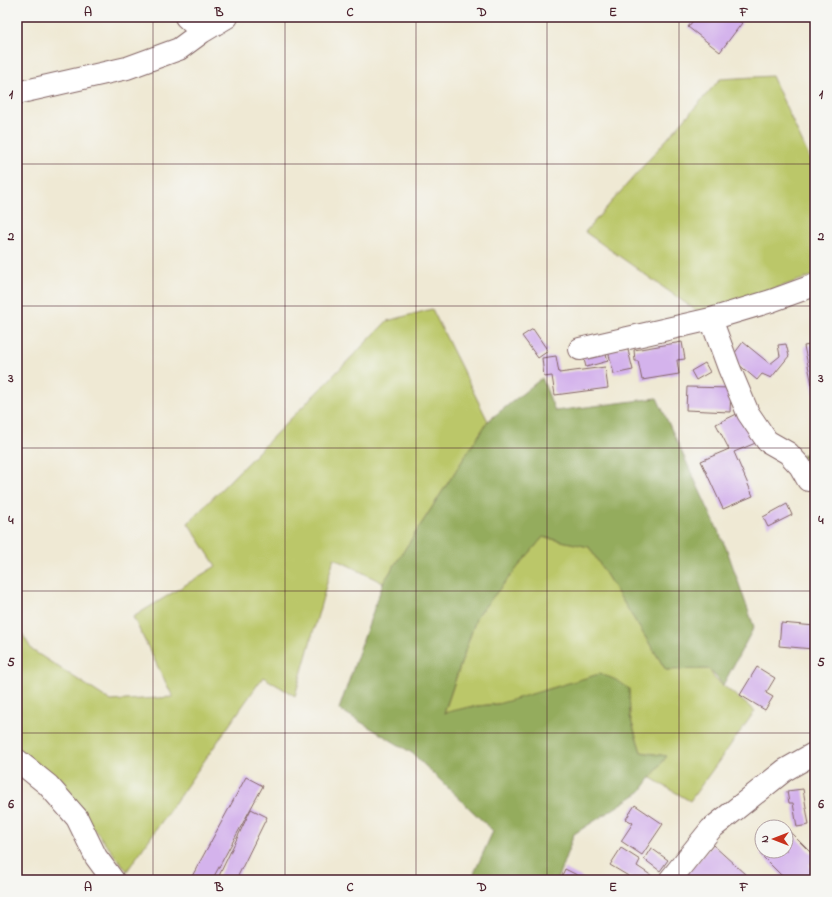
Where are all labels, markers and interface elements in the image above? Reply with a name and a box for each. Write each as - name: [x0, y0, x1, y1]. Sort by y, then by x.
- text: A: [84, 3, 92, 22]
- text: B: [214, 3, 224, 22]
- text: C: [346, 3, 354, 22]
- text: D: [476, 3, 487, 22]
- text: E: [609, 3, 617, 22]
- text: F: [739, 3, 749, 22]
- text: 1: [9, 85, 14, 104]
- text: 1: [819, 85, 824, 104]
- text: 2: [7, 227, 15, 246]
- text: 2: [817, 227, 825, 246]
- text: 3: [7, 369, 14, 388]
- text: 3: [817, 369, 824, 388]
- text: 4: [7, 511, 14, 530]
- text: 4: [817, 511, 824, 530]
- text: 5: [7, 653, 15, 672]
- text: 5: [817, 653, 825, 672]
- text: 6: [7, 795, 14, 814]
- text: 6: [817, 795, 824, 814]
- north arrow: [754, 819, 794, 859]
- text: N: [757, 835, 773, 843]
- text: A: [84, 878, 92, 897]
- text: B: [214, 878, 224, 897]
- text: C: [346, 878, 354, 897]
- text: D: [476, 878, 487, 897]
- text: E: [609, 878, 617, 897]
- text: F: [739, 878, 749, 897]

